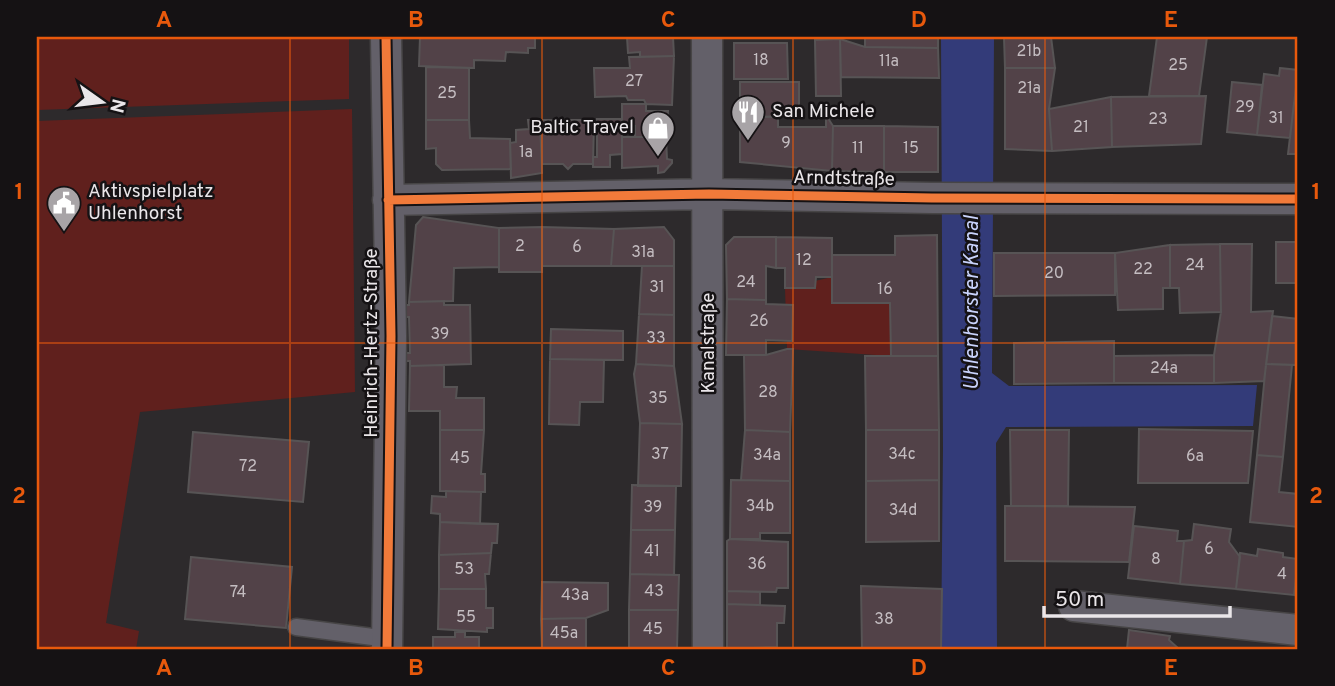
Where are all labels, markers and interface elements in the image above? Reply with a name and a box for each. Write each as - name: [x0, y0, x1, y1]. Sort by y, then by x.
- text: A: [156, 7, 172, 36]
- text: B: [408, 7, 424, 36]
- text: C: [661, 7, 675, 36]
- text: D: [911, 7, 927, 36]
- text: E: [1164, 7, 1178, 36]
- house number: 21b: [1017, 42, 1041, 62]
- house number: 18: [753, 51, 769, 71]
- house number: 11a: [879, 52, 899, 72]
- house number: 25: [1168, 56, 1188, 76]
- north arrow: [66, 66, 136, 136]
- house number: 27: [625, 72, 643, 92]
- house number: 21a: [1017, 79, 1041, 99]
- house number: 25: [437, 84, 457, 104]
- restaurant icon: San Michele: [729, 93, 767, 142]
- text: N: [103, 96, 130, 115]
- house number: 29: [1235, 98, 1255, 118]
- place label: San Michele: [772, 100, 875, 124]
- shop icon: Baltic Travel: [639, 109, 677, 158]
- house number: 31: [1268, 109, 1284, 129]
- house number: 23: [1148, 110, 1168, 130]
- place label: Baltic Travel: [530, 116, 634, 140]
- house number: 21: [1073, 118, 1089, 138]
- house number: 9: [781, 134, 791, 154]
- house number: 11: [852, 139, 864, 159]
- house number: 15: [903, 139, 919, 159]
- house number: 1a: [519, 143, 533, 163]
- street label: Arndtstraße: [793, 166, 895, 192]
- text: 1: [14, 179, 24, 208]
- text: 1: [1311, 179, 1321, 208]
- place label: Aktivspielplatz Uhlenhorst: [88, 180, 213, 226]
- public building icon: Aktivspielplatz Uhlenhorst: [45, 184, 83, 233]
- water label: Uhlenhorster Kanal: [959, 214, 986, 390]
- house number: 2: [515, 237, 525, 257]
- house number: 6: [572, 238, 582, 258]
- house number: 31a: [631, 243, 655, 263]
- street label: Heinrich-Hertz-Straße: [360, 248, 384, 438]
- house number: 12: [796, 251, 812, 271]
- house number: 24: [1185, 256, 1205, 276]
- house number: 22: [1133, 260, 1153, 280]
- house number: 20: [1044, 264, 1064, 284]
- house number: 24: [736, 273, 756, 293]
- house number: 31: [649, 278, 665, 298]
- house number: 16: [877, 280, 893, 300]
- street label: Kanalstraße: [697, 292, 721, 394]
- house number: 26: [749, 312, 769, 332]
- house number: 39: [431, 325, 449, 345]
- house number: 33: [646, 329, 666, 349]
- house number: 24a: [1150, 359, 1178, 379]
- house number: 28: [758, 383, 778, 403]
- house number: 35: [648, 389, 668, 409]
- house number: 37: [651, 445, 669, 465]
- house number: 34c: [888, 445, 916, 465]
- house number: 34a: [753, 446, 781, 466]
- house number: 6a: [1186, 447, 1204, 467]
- house number: 45: [450, 449, 470, 469]
- house number: 72: [239, 457, 257, 477]
- text: 2: [12, 483, 26, 512]
- text: 2: [1309, 483, 1323, 512]
- house number: 34b: [746, 497, 774, 517]
- house number: 39: [644, 498, 662, 518]
- house number: 34d: [889, 501, 917, 521]
- house number: 6: [1204, 540, 1214, 560]
- house number: 41: [644, 542, 660, 562]
- house number: 8: [1151, 550, 1161, 570]
- house number: 36: [747, 555, 767, 575]
- house number: 53: [454, 560, 474, 580]
- house number: 4: [1277, 565, 1287, 585]
- scale bar: [1044, 574, 1230, 618]
- house number: 43: [644, 582, 664, 602]
- house number: 74: [230, 583, 246, 603]
- house number: 43a: [561, 586, 589, 606]
- text: 50 m: [1055, 587, 1104, 614]
- house number: 55: [456, 608, 476, 628]
- house number: 38: [874, 610, 894, 630]
- house number: 45: [643, 620, 663, 640]
- house number: 45a: [550, 624, 578, 644]
- text: A: [156, 655, 172, 684]
- text: B: [408, 655, 424, 684]
- text: C: [661, 655, 675, 684]
- text: D: [911, 655, 927, 684]
- text: E: [1164, 655, 1178, 684]

